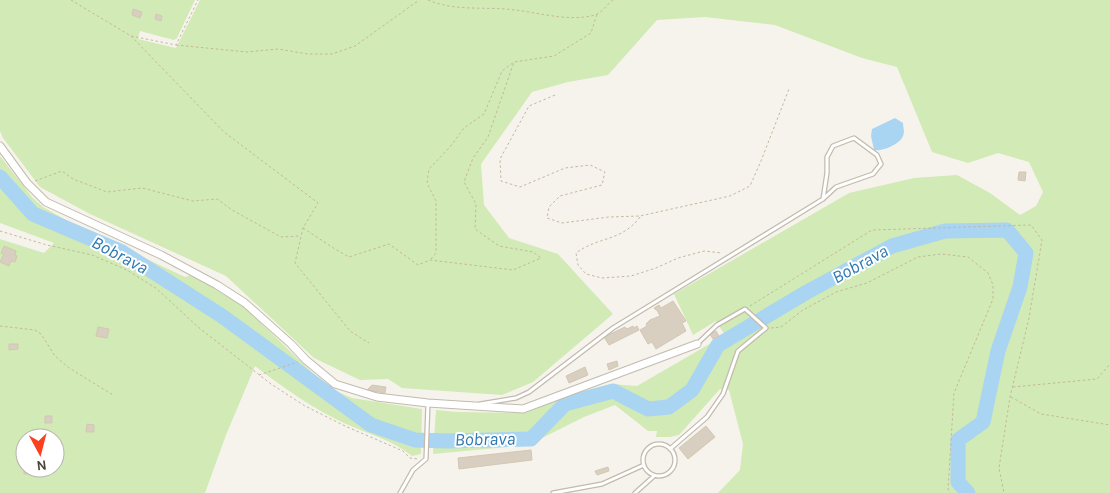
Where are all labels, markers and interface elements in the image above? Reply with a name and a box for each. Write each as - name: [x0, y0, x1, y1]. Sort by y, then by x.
- water label: Bobrava: [88, 231, 152, 279]
- water label: Bobrava: [828, 240, 892, 288]
- water label: Bobrava: [454, 427, 516, 451]
- north arrow: [15, 428, 65, 478]
- text: N: [36, 456, 48, 474]

